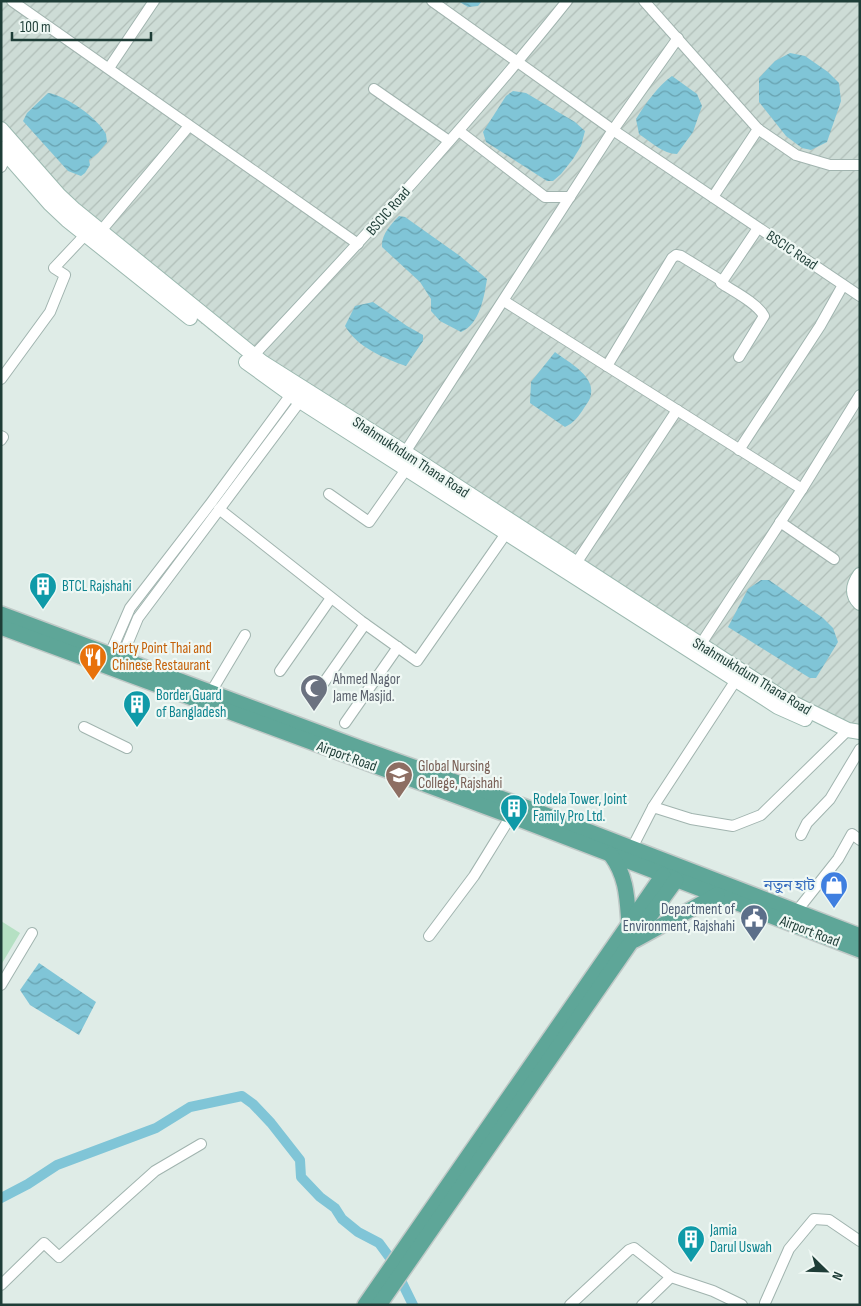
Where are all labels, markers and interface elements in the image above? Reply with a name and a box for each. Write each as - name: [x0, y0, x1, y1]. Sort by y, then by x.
- scale bar: [12, 10, 151, 42]
- text: 100 m: [20, 18, 51, 37]
- street label: BSCIC Road: [362, 183, 415, 239]
- street label: BSCIC Road: [762, 226, 821, 275]
- street label: Shahmukhdum Thana Road: [349, 413, 473, 502]
- building icon: BTCL Rajshahi: [28, 571, 58, 610]
- place label: BTCL Rajshahi: [62, 577, 132, 596]
- street label: Shahmukhdum Thana Road: [689, 633, 815, 719]
- place label: Party Point Thai and Chinese Restaurant: [112, 639, 212, 675]
- restaurant icon: Party Point Thai and Chinese Restaurant: [78, 642, 108, 681]
- place label: Ahmed Nagor Jame Masjid.: [332, 670, 401, 706]
- mosque icon: Ahmed Nagor Jame Masjid.: [299, 673, 329, 712]
- place label: Border Guard of Bangladesh: [156, 686, 226, 722]
- building icon: Border Guard of Bangladesh: [122, 689, 152, 728]
- street label: Airport Road: [313, 737, 379, 776]
- place label: Global Nursing College, Rajshahi: [418, 757, 502, 793]
- school or university icon: Global Nursing College, Rajshahi: [384, 760, 414, 799]
- place label: Rodela Tower, Joint Family Pro Ltd.: [533, 790, 627, 826]
- building icon: Rodela Tower, Joint Family Pro Ltd.: [499, 793, 529, 832]
- shop icon: নতুন হাট: [819, 870, 849, 909]
- place label: নতুন হাট: [763, 876, 816, 895]
- place label: Department of Environment, Rajshahi: [623, 900, 736, 936]
- public building icon: Department of Environment, Rajshahi: [739, 903, 769, 942]
- street label: Airport Road: [776, 911, 842, 952]
- place label: Jamia Darul Uswah: [709, 1221, 772, 1257]
- building icon: Jamia Darul Uswah: [676, 1224, 706, 1263]
- north arrow: [801, 1246, 851, 1296]
- text: N: [828, 1269, 847, 1283]

